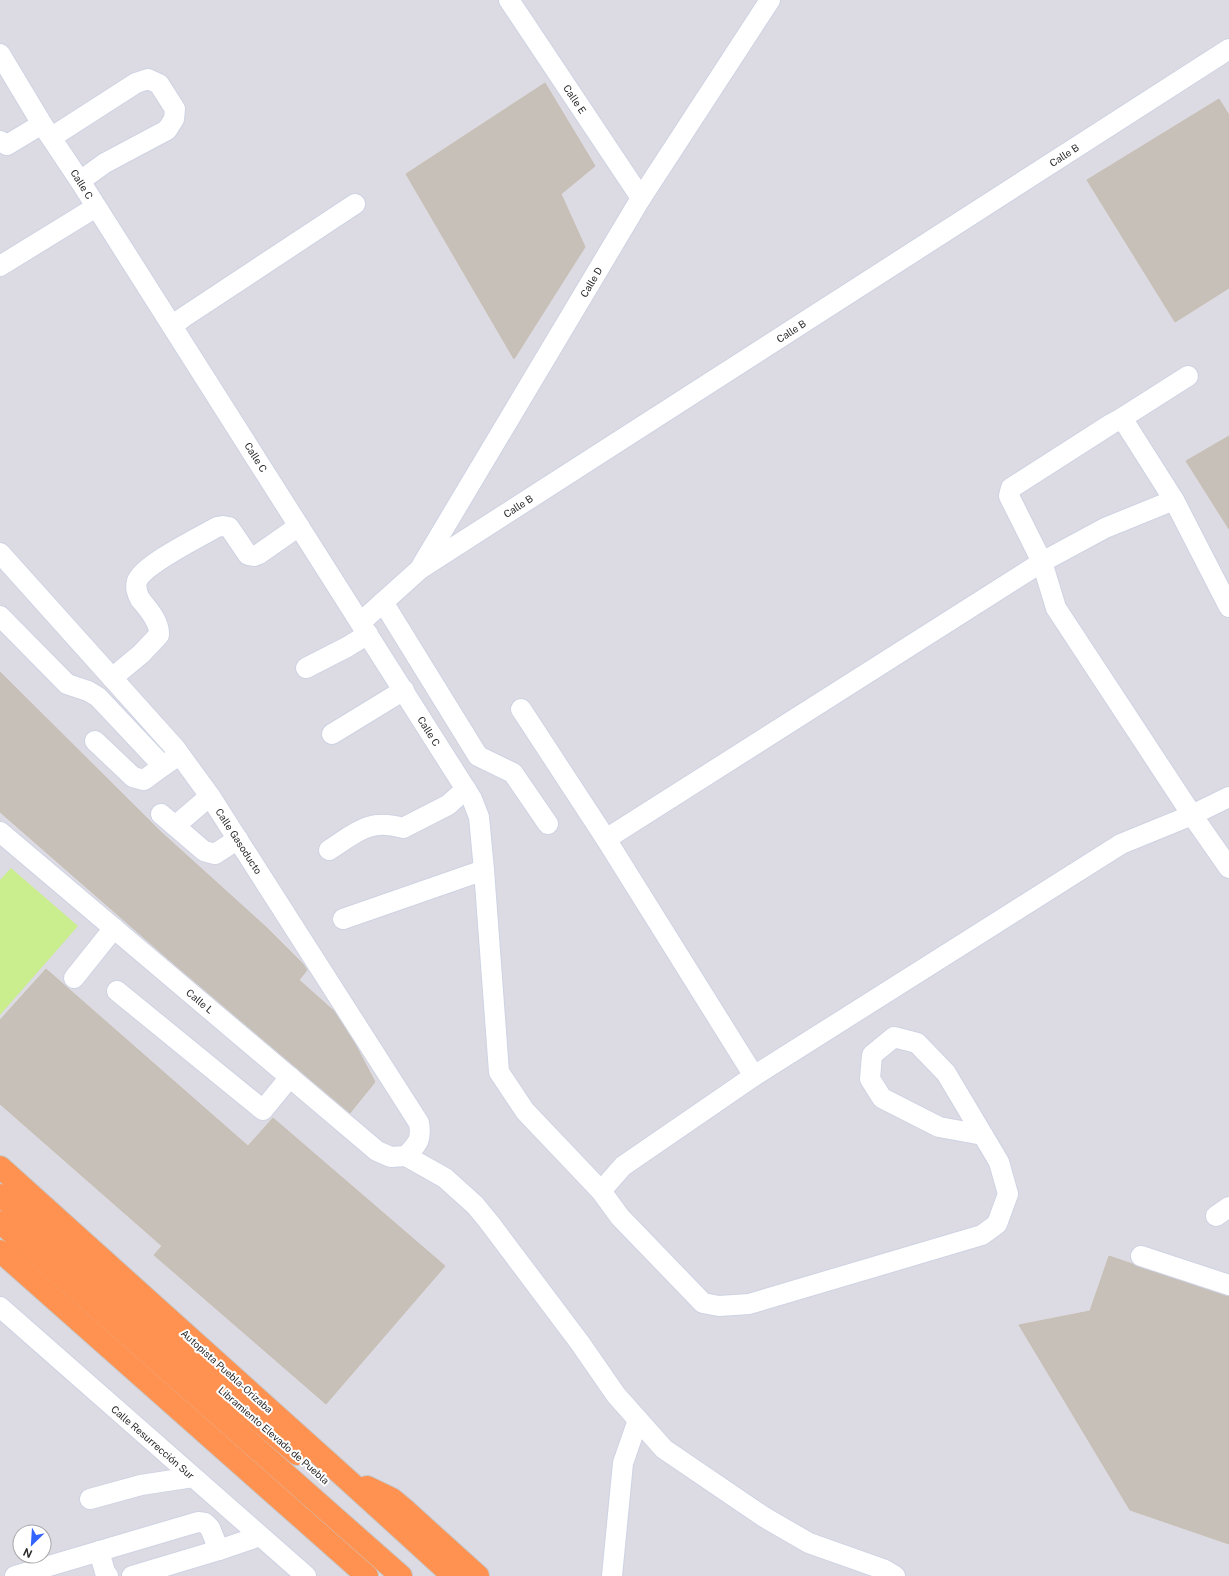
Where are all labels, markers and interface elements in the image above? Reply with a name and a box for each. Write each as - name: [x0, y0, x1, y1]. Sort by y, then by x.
- street label: Calle E: [561, 82, 589, 116]
- street label: Calle B: [1047, 141, 1081, 169]
- street label: Calle C: [68, 167, 96, 201]
- street label: Calle D: [577, 265, 605, 299]
- street label: Calle B: [774, 317, 808, 345]
- street label: Calle C: [242, 440, 270, 474]
- street label: Calle B: [501, 492, 535, 520]
- street label: Calle C: [415, 714, 443, 748]
- street label: Calle Gasoducto: [213, 806, 265, 876]
- street label: Calle L: [184, 986, 216, 1016]
- street label: Autopista Puebla-Orizaba: [179, 1327, 275, 1415]
- street label: Libramiento Elevado de Puebla: [216, 1384, 332, 1486]
- street label: Calle Resurrección Sur: [109, 1403, 197, 1481]
- north arrow: [12, 1524, 52, 1564]
- text: N: [21, 1546, 34, 1560]

